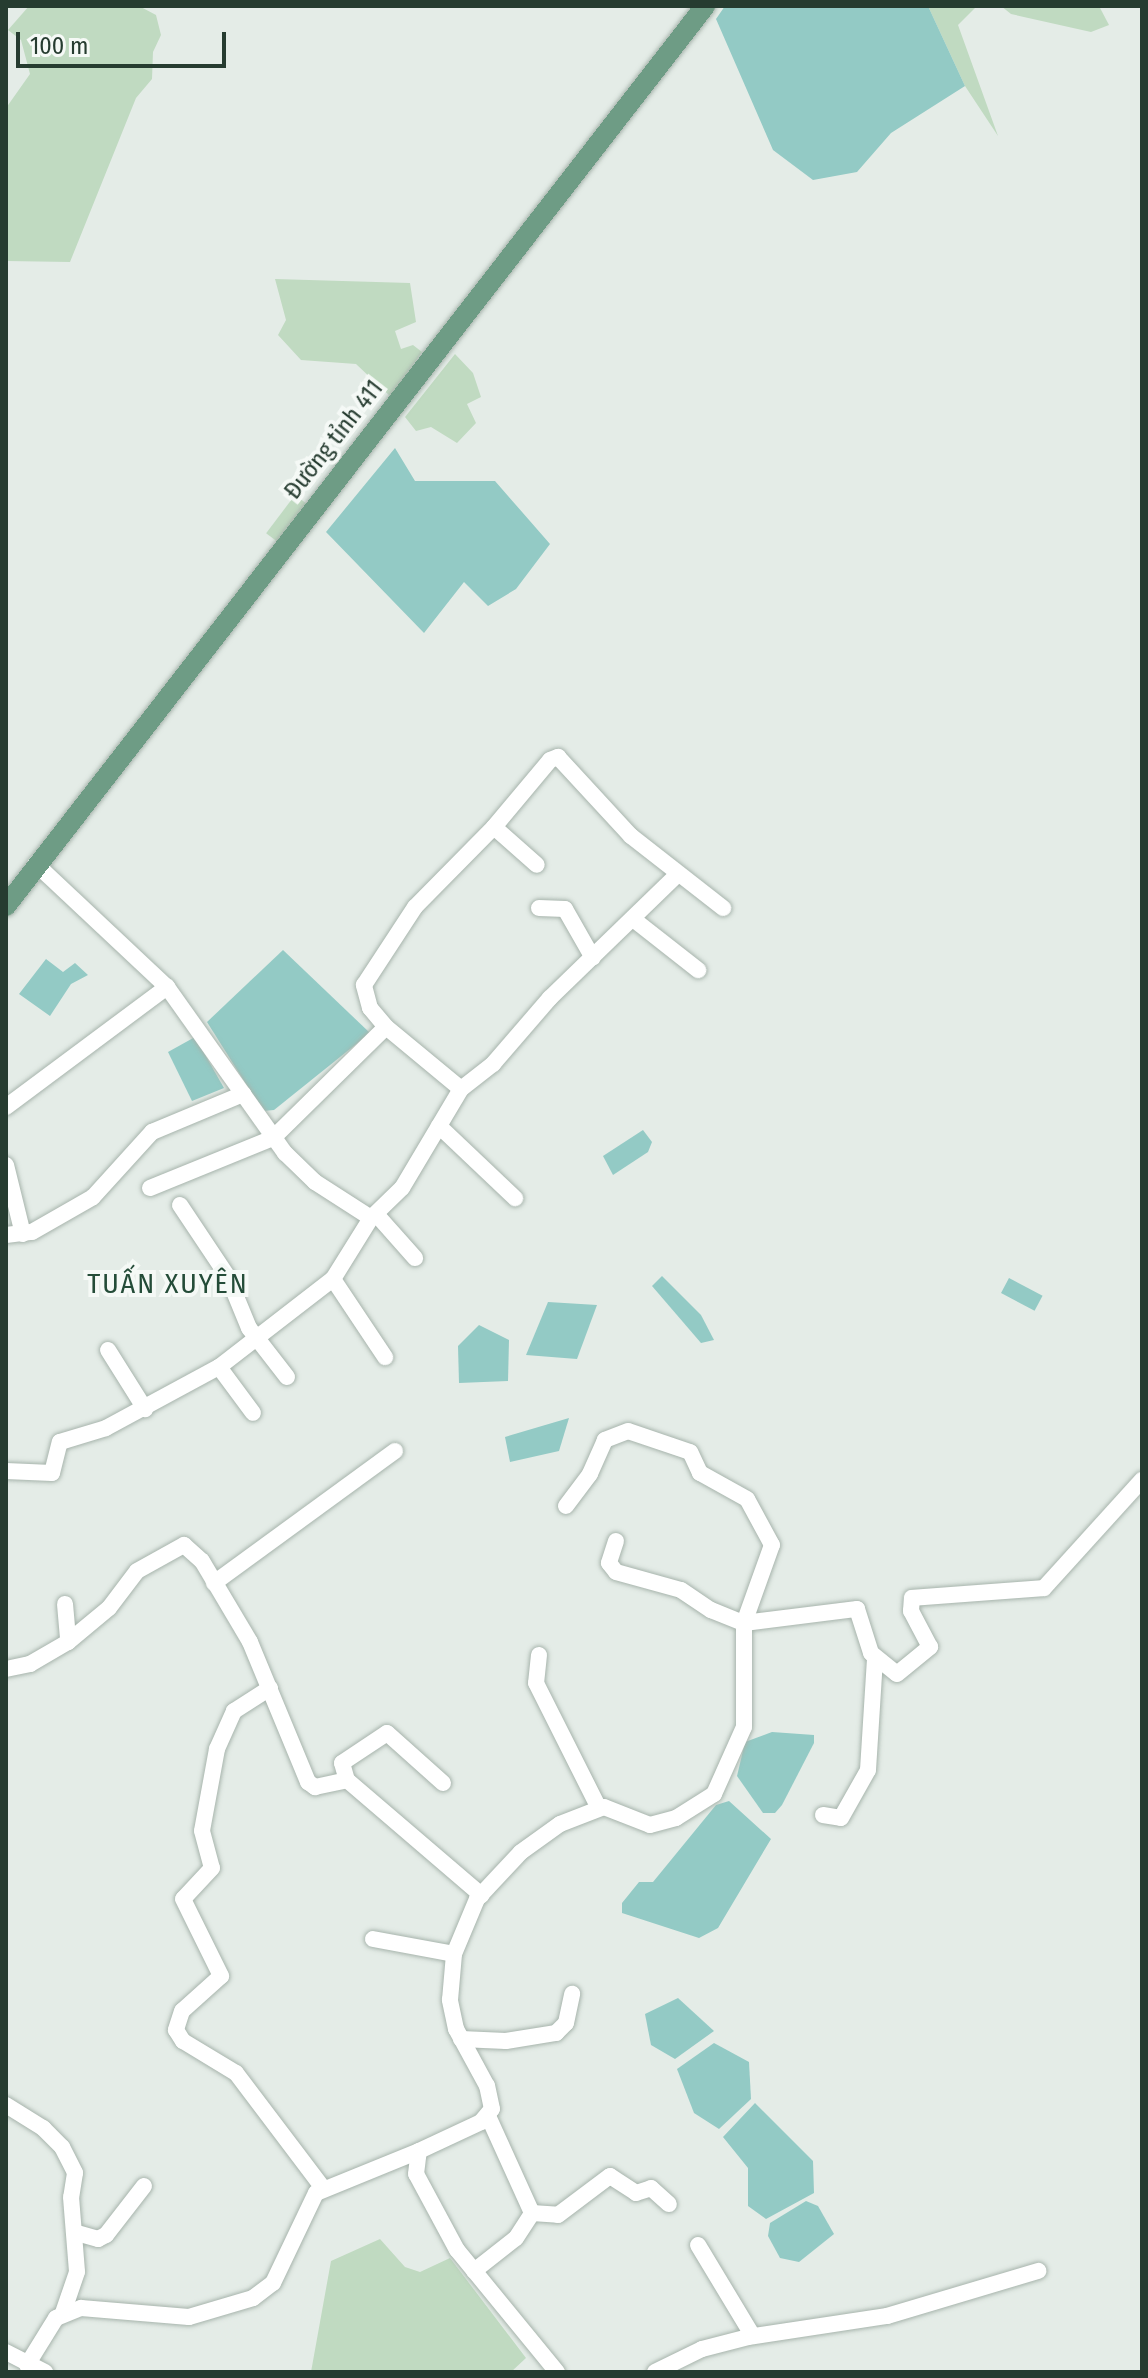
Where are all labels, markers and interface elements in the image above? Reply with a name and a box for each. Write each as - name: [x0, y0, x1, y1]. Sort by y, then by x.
- scale bar: [20, 16, 230, 66]
- text: 100 m: [30, 32, 88, 60]
- street label: Đường tỉnh 411: [279, 375, 389, 505]
- district label: TUẤN XUYÊN: [87, 1267, 249, 1301]

